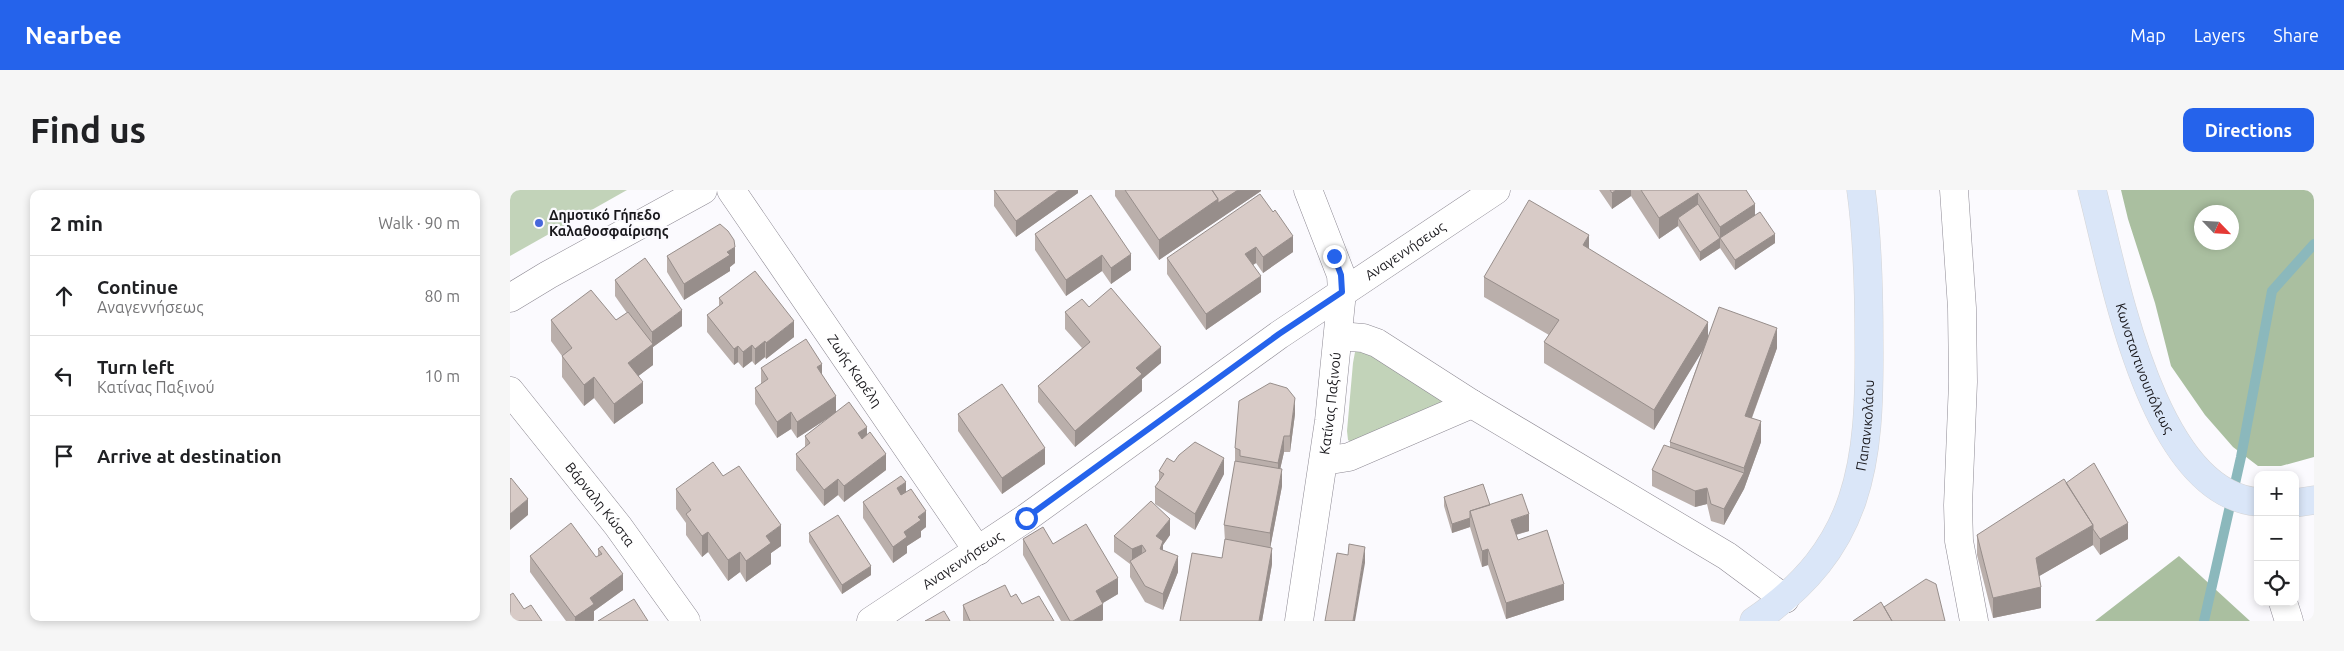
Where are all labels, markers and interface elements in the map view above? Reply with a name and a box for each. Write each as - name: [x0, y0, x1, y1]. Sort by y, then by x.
- text: Nearbee: [25, 22, 122, 49]
- text: Map: [2130, 25, 2166, 45]
- text: Layers: [2194, 25, 2245, 45]
- text: Share: [2273, 25, 2319, 45]
- button: Directions: [2183, 108, 2314, 152]
- text: Find us: [30, 110, 146, 150]
- north arrow: [2194, 205, 2239, 250]
- place label: Δημοτικό Γήπεδο Καλαθοσφαίρισης: [549, 207, 669, 239]
- text: 2 min: [50, 211, 103, 235]
- text: Walk · 90 m: [378, 214, 460, 232]
- marker: Δημοτικό Γήπεδο Καλαθοσφαίρισης: [533, 217, 545, 229]
- street label: Αναγεννήσεως: [1362, 218, 1449, 283]
- route end: [1323, 245, 1346, 268]
- text: Continue: [97, 276, 178, 298]
- icon: ahead: [50, 282, 78, 310]
- text: 80 m: [424, 287, 460, 305]
- text: Αναγεννήσεως: [97, 298, 203, 316]
- street label: Κωνσταντινουπόλεως: [2113, 301, 2178, 437]
- street label: Ζωής Καρέλη: [824, 331, 885, 410]
- street label: Κατίνας Παξινού: [1316, 351, 1344, 456]
- text: Turn left: [97, 356, 175, 378]
- icon: left: [50, 362, 78, 390]
- text: 10 m: [424, 367, 460, 385]
- text: Κατίνας Παξινού: [97, 378, 215, 396]
- street label: Παπανικολάου: [1852, 379, 1877, 472]
- icon: arrive: [50, 442, 78, 470]
- text: Arrive at destination: [97, 445, 282, 467]
- street label: Βάρναλη Κώστα: [562, 459, 638, 550]
- map controls: [2254, 471, 2299, 606]
- button: +: [2254, 471, 2299, 516]
- route start: [1015, 507, 1038, 530]
- button: −: [2254, 516, 2299, 561]
- street label: Αναγεννήσεως: [919, 527, 1006, 593]
- button: locate: [2254, 561, 2299, 606]

